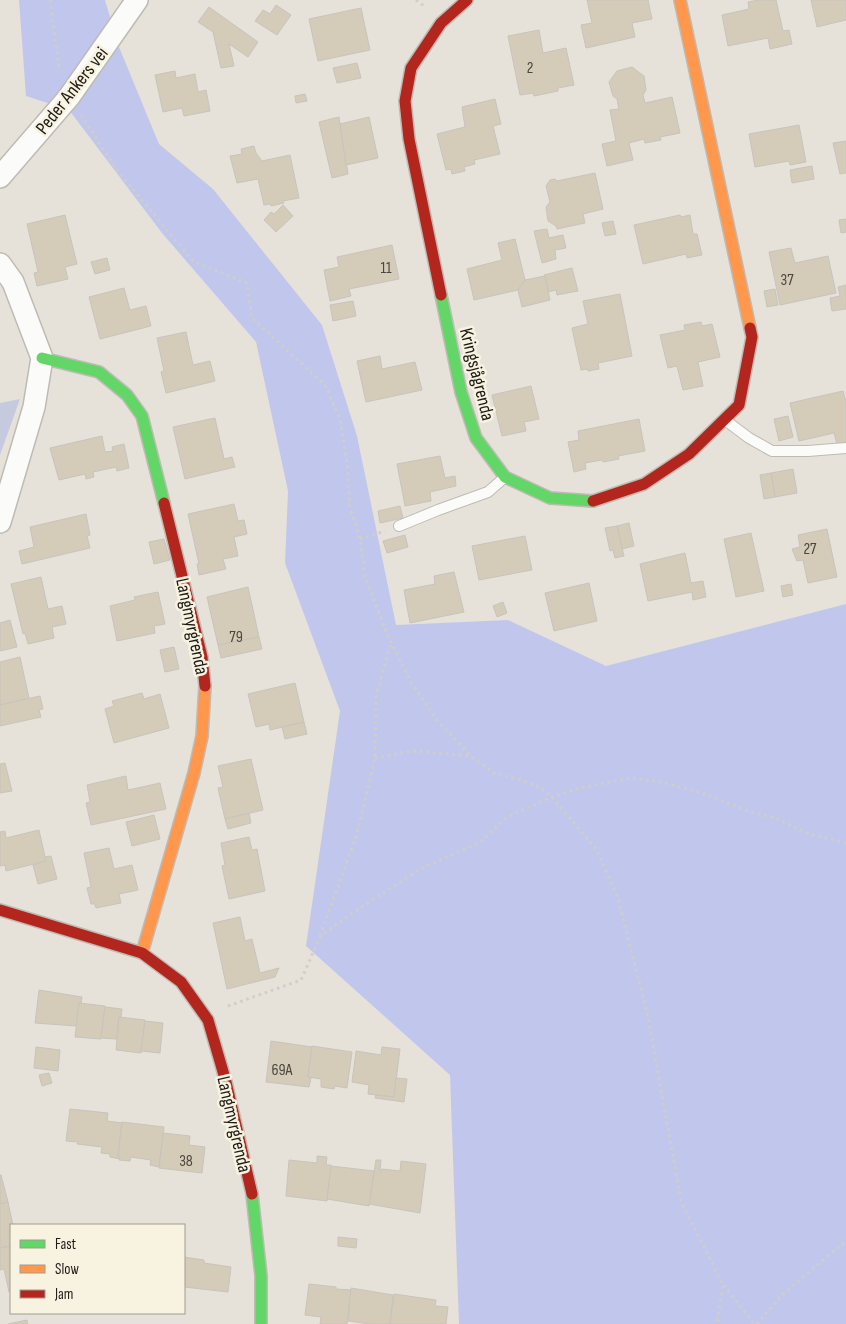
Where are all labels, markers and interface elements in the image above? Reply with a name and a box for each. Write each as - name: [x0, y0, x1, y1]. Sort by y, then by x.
- street label: Peder Ankers vei: [31, 43, 113, 139]
- house number: 2: [527, 59, 533, 78]
- house number: 11: [380, 259, 392, 278]
- house number: 37: [780, 271, 794, 290]
- street label: Kringsjågrenda: [454, 326, 499, 423]
- house number: 27: [803, 540, 817, 559]
- street label: Langmyrgrenda: [170, 576, 213, 677]
- house number: 79: [229, 628, 243, 647]
- house number: 69A: [272, 1061, 293, 1080]
- street label: Langmyrgrenda: [211, 1074, 256, 1175]
- house number: 38: [179, 1152, 193, 1171]
- legend: [10, 1224, 185, 1314]
- text: Fast: [55, 1235, 77, 1254]
- text: Slow: [55, 1260, 79, 1279]
- text: Jam: [54, 1285, 73, 1304]

